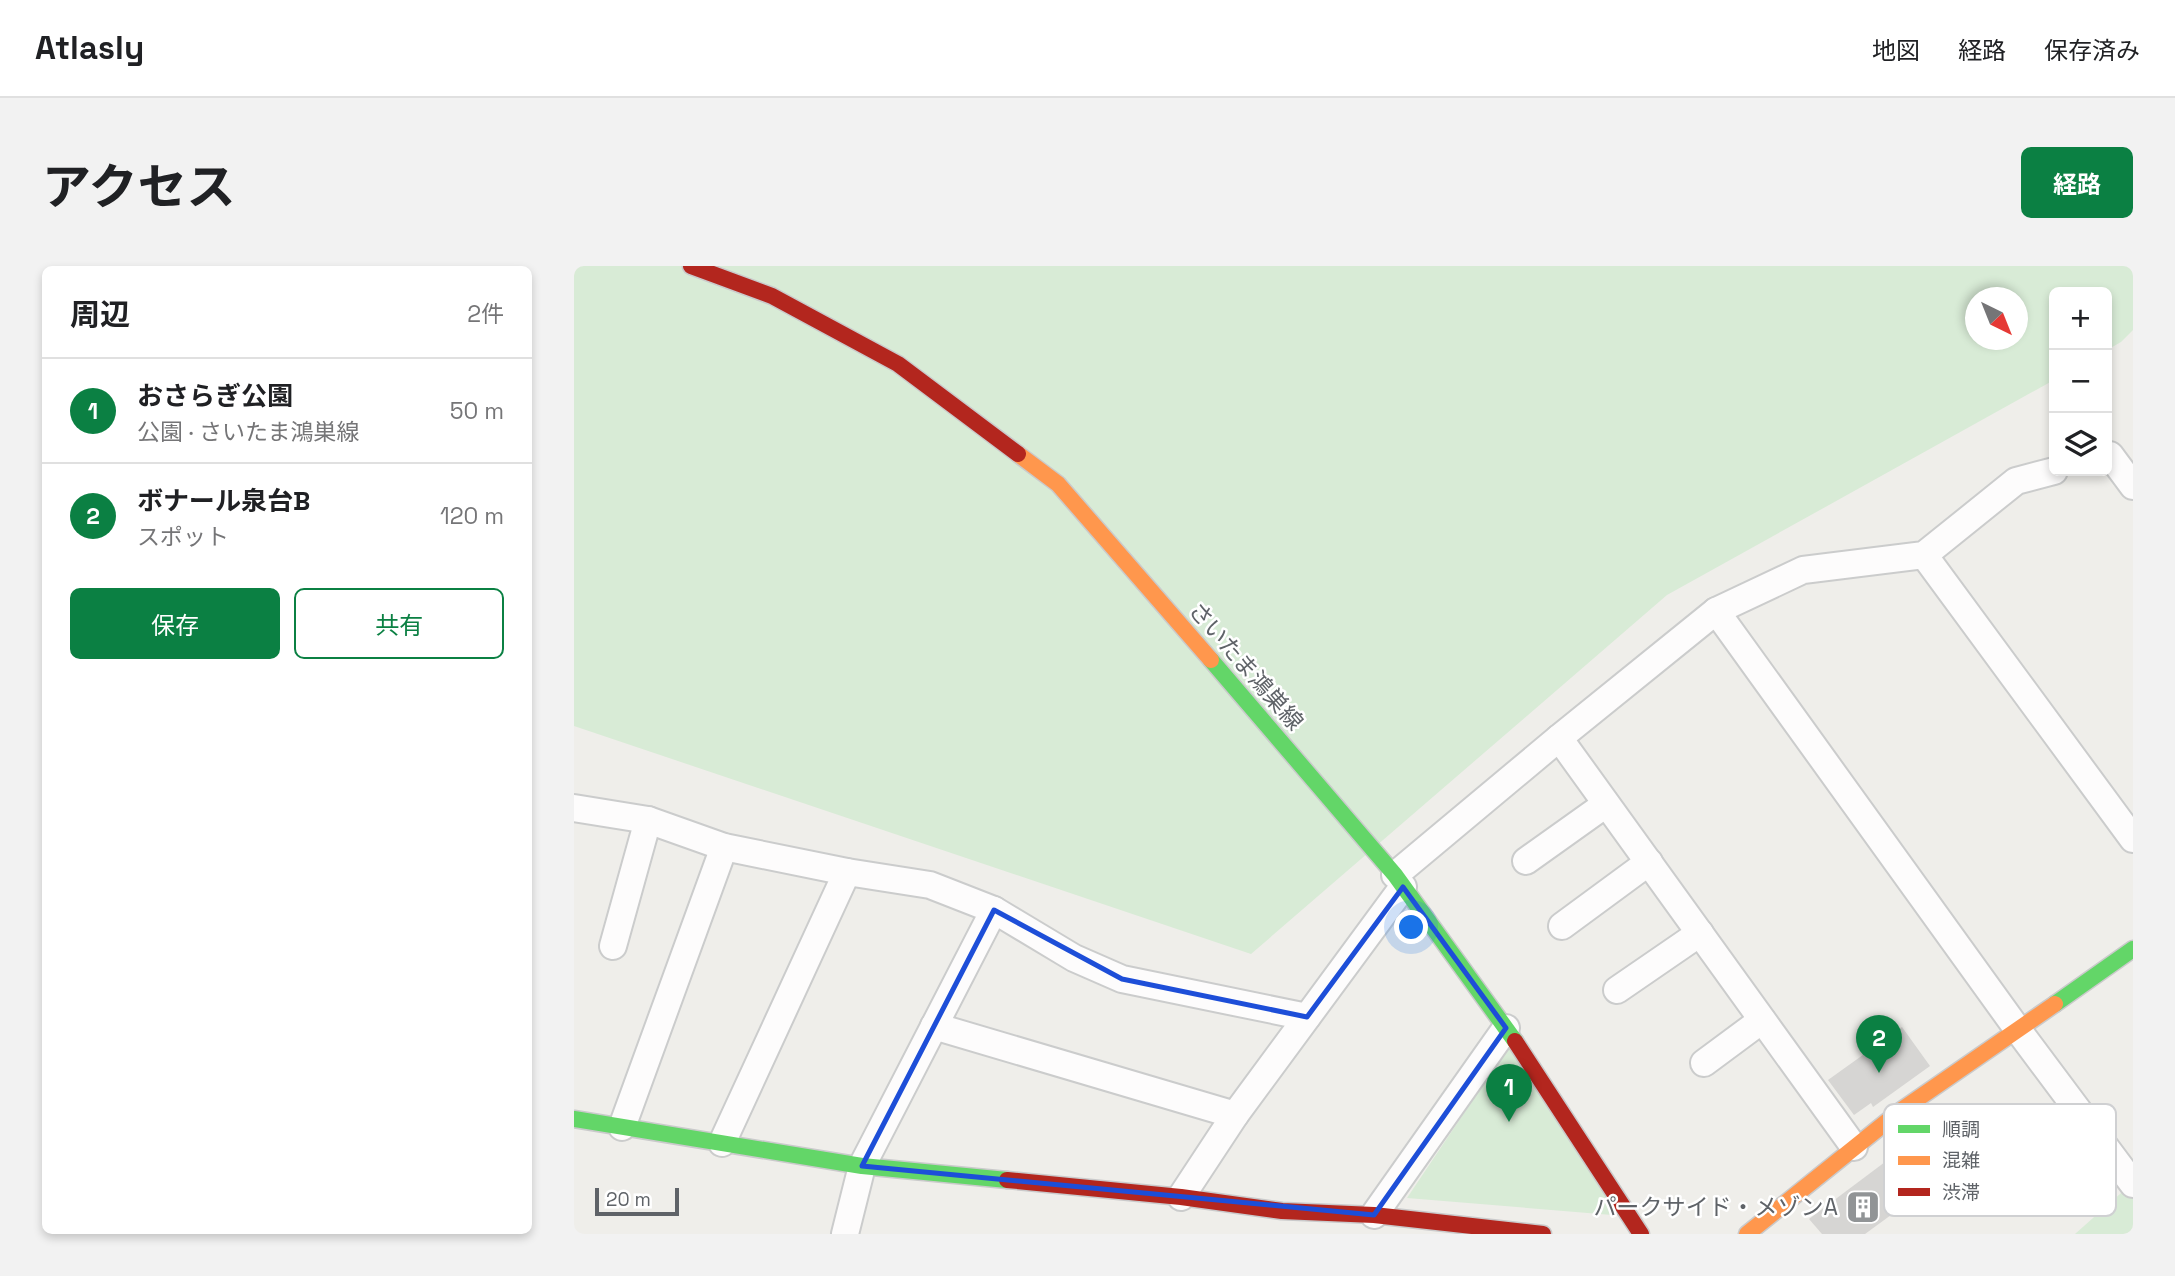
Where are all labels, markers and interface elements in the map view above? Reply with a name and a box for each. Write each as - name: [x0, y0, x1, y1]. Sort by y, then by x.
- text: Atlasly: [35, 27, 144, 69]
- text: 地図: [1872, 35, 1920, 66]
- text: 経路: [1958, 35, 2006, 66]
- text: 保存済み: [2044, 35, 2140, 66]
- button: 経路: [2021, 147, 2133, 218]
- text: アクセス: [42, 156, 236, 218]
- north arrow: [1965, 287, 2028, 350]
- map controls: [2049, 287, 2112, 476]
- button: +: [2049, 287, 2112, 350]
- text: 周辺: [70, 295, 130, 334]
- text: 2件: [467, 299, 504, 329]
- button: −: [2049, 350, 2112, 413]
- text: おさらぎ公園: [137, 379, 293, 413]
- text: 1: [88, 396, 98, 426]
- text: 50 m: [450, 396, 504, 426]
- button: layers: [2049, 413, 2112, 476]
- text: 公園 · さいたま鴻巣線: [137, 417, 359, 447]
- text: ボナール泉台B: [137, 484, 310, 518]
- text: 2: [86, 501, 100, 531]
- text: 120 m: [440, 501, 504, 531]
- text: スポット: [137, 522, 229, 552]
- button: 保存: [70, 588, 280, 659]
- button: 共有: [294, 588, 504, 659]
- street label: さいたま鴻巣線: [1182, 596, 1310, 736]
- your location: [1394, 910, 1428, 944]
- pin: 2: [1856, 1015, 1902, 1073]
- pin: 1: [1486, 1064, 1532, 1122]
- legend: [1884, 1104, 2116, 1216]
- text: 順調: [1942, 1117, 1980, 1142]
- text: 混雑: [1942, 1148, 1980, 1173]
- text: 渋滞: [1942, 1180, 1980, 1205]
- scale bar: [595, 1185, 679, 1217]
- text: 20 m: [606, 1187, 651, 1212]
- building icon: パークサイド・メゾンA: [1844, 1188, 1882, 1226]
- place label: パークサイド・メゾンA: [1594, 1192, 1838, 1222]

